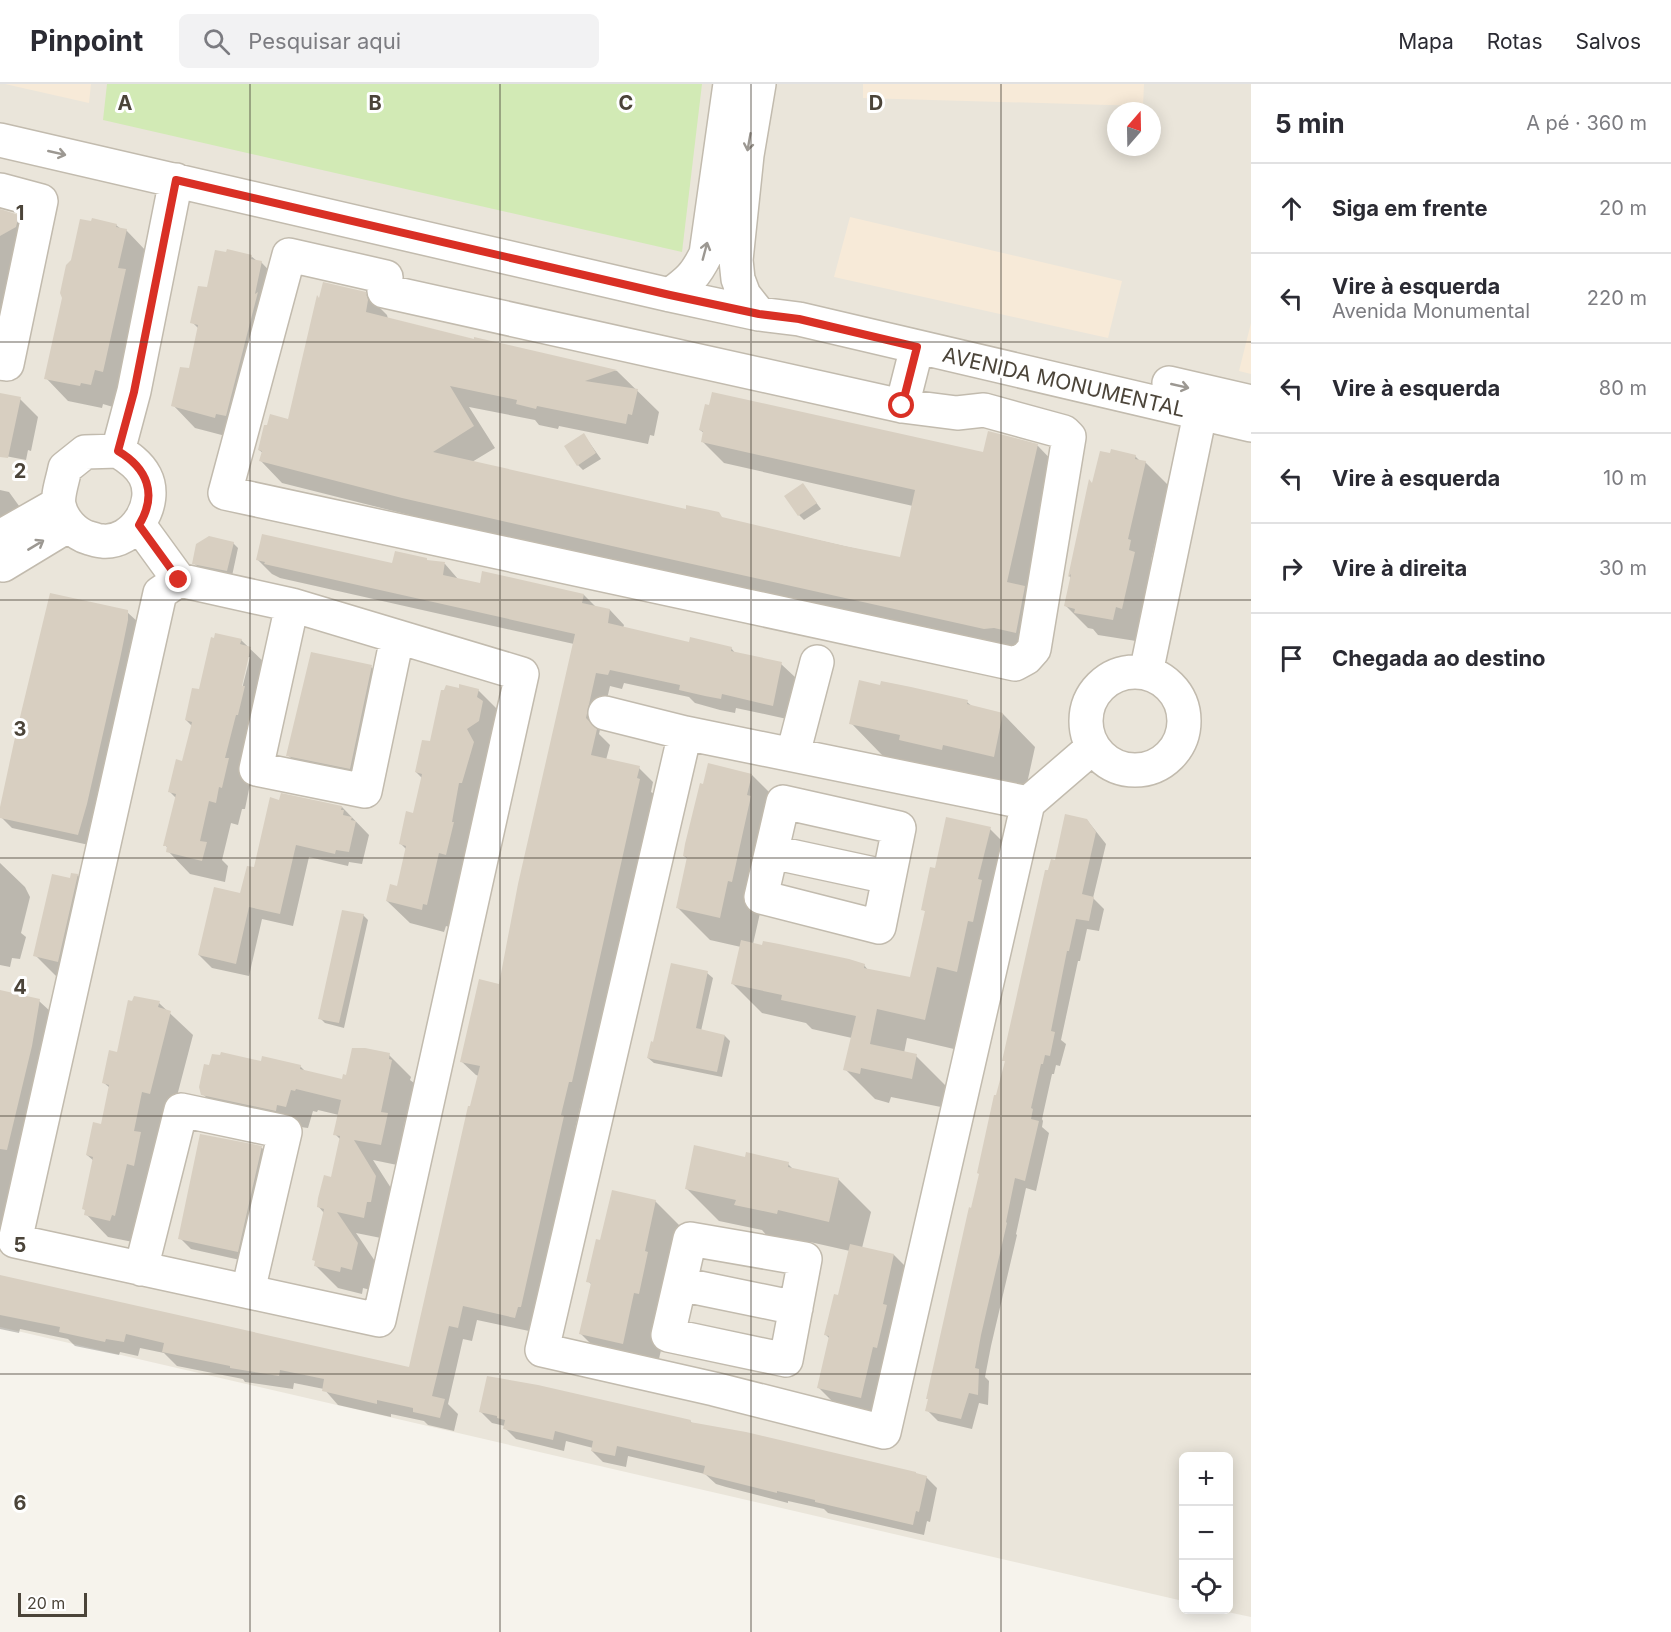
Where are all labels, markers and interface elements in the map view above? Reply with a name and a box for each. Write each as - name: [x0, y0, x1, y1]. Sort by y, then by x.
- search box: [179, 14, 599, 68]
- text: Pinpoint: [30, 24, 143, 58]
- icon: search: [200, 25, 233, 58]
- text: Pesquisar aqui: [248, 28, 401, 54]
- text: Mapa: [1398, 29, 1454, 54]
- text: Rotas: [1487, 29, 1542, 54]
- text: Salvos: [1575, 29, 1641, 54]
- text: A: [118, 91, 133, 115]
- text: B: [368, 91, 382, 115]
- text: C: [619, 91, 633, 115]
- text: D: [869, 91, 883, 115]
- north arrow: [1107, 102, 1161, 156]
- text: 5 min: [1275, 108, 1345, 139]
- text: A pé · 360 m: [1526, 111, 1647, 135]
- one-way arrow: [743, 131, 754, 151]
- one-way arrow: [47, 148, 66, 160]
- icon: ahead: [1275, 192, 1308, 225]
- text: Siga em frente: [1332, 195, 1488, 221]
- text: 20 m: [1599, 196, 1647, 220]
- text: 1: [16, 201, 24, 225]
- one-way arrow: [700, 242, 711, 261]
- text: Vire à esquerda: [1332, 273, 1500, 299]
- icon: left: [1275, 282, 1308, 315]
- text: 220 m: [1587, 286, 1647, 310]
- text: Avenida Monumental: [1332, 299, 1530, 323]
- street label: AVENIDA MONUMENTAL: [940, 342, 1188, 422]
- icon: left: [1275, 372, 1308, 405]
- text: Vire à esquerda: [1332, 375, 1500, 401]
- text: 80 m: [1599, 376, 1647, 400]
- one-way arrow: [1170, 380, 1189, 392]
- route start: [888, 392, 914, 418]
- text: 2: [14, 459, 26, 483]
- icon: left: [1275, 462, 1308, 495]
- text: Vire à esquerda: [1332, 465, 1500, 491]
- text: 10 m: [1603, 466, 1647, 490]
- one-way arrow: [27, 539, 44, 551]
- icon: right: [1275, 552, 1308, 585]
- text: Vire à direita: [1332, 555, 1467, 581]
- text: 30 m: [1599, 556, 1647, 580]
- route end: [165, 566, 191, 592]
- icon: arrive: [1275, 642, 1308, 675]
- text: Chegada ao destino: [1332, 645, 1546, 671]
- text: 3: [14, 717, 26, 741]
- text: 4: [13, 975, 27, 999]
- text: 5: [14, 1233, 26, 1257]
- map controls: [1179, 1452, 1233, 1614]
- button: +: [1179, 1452, 1233, 1506]
- text: 6: [14, 1491, 27, 1515]
- button: −: [1179, 1506, 1233, 1560]
- button: locate: [1179, 1560, 1233, 1614]
- scale bar: [18, 1590, 87, 1618]
- text: 20 m: [27, 1593, 65, 1613]

